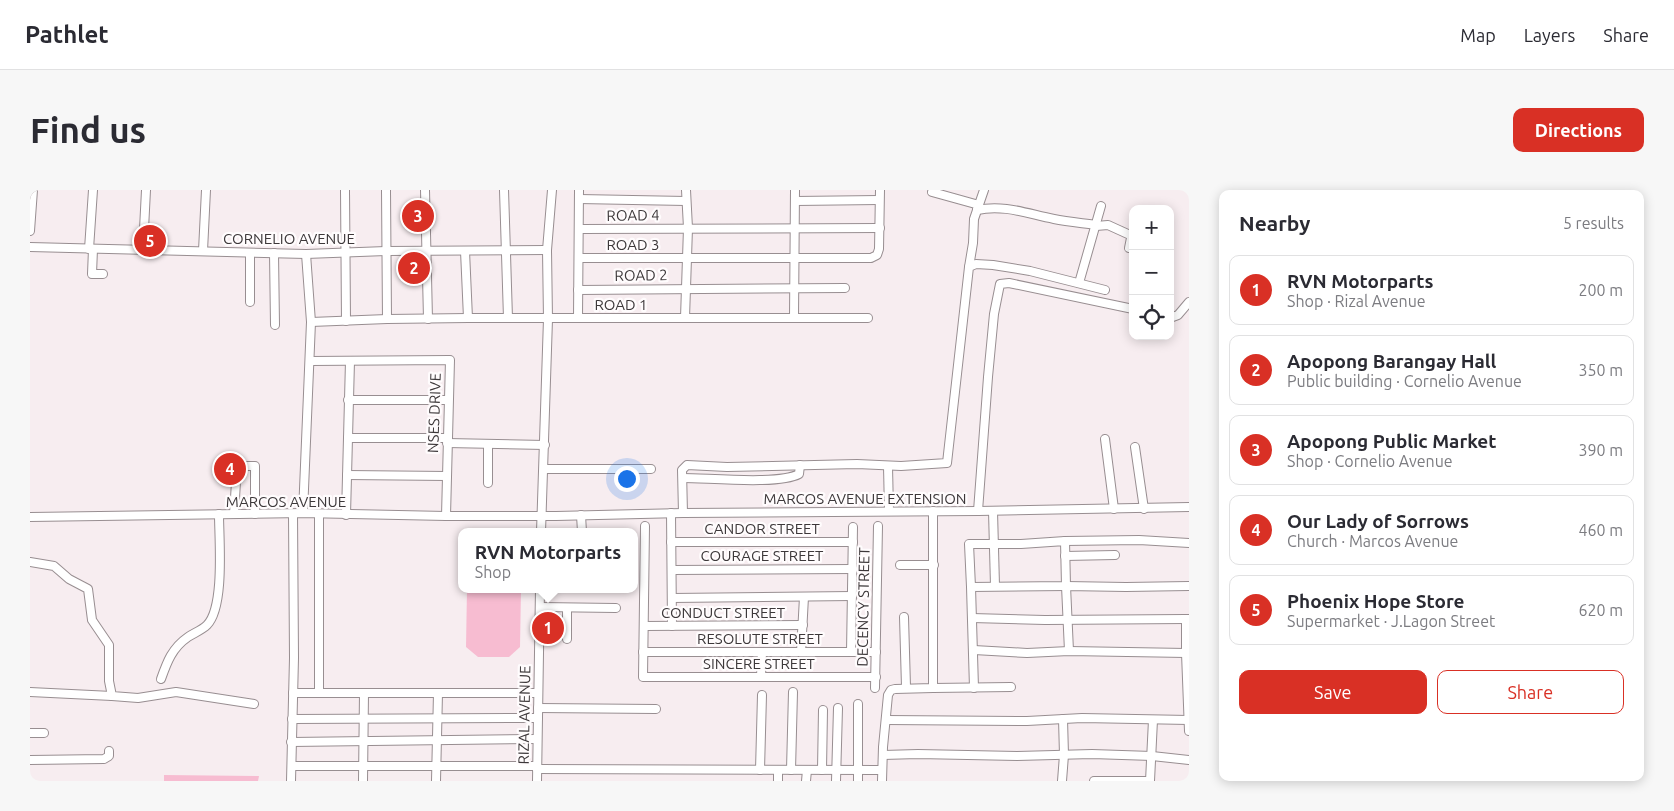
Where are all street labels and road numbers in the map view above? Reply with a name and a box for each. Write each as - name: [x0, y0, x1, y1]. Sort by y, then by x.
- street label: ROAD 4: [606, 206, 660, 224]
- street label: CORNELIO AVENUE: [223, 230, 355, 247]
- street label: ROAD 3: [606, 236, 660, 253]
- street label: ROAD 2: [614, 266, 668, 284]
- street label: ROAD 1: [594, 296, 648, 313]
- street label: NSES DRIVE: [424, 373, 444, 453]
- street label: MARCOS AVENUE EXTENSION: [763, 490, 967, 507]
- street label: MARCOS AVENUE: [226, 493, 346, 510]
- street label: CANDOR STREET: [704, 520, 821, 537]
- street label: COURAGE STREET: [701, 547, 824, 564]
- street label: DECENCY STREET: [853, 547, 873, 667]
- street label: CONDUCT STREET: [661, 604, 786, 621]
- street label: RESOLUTE STREET: [697, 630, 824, 647]
- street label: SINCERE STREET: [703, 655, 816, 672]
- street label: RIZAL AVENUE: [515, 665, 533, 765]

